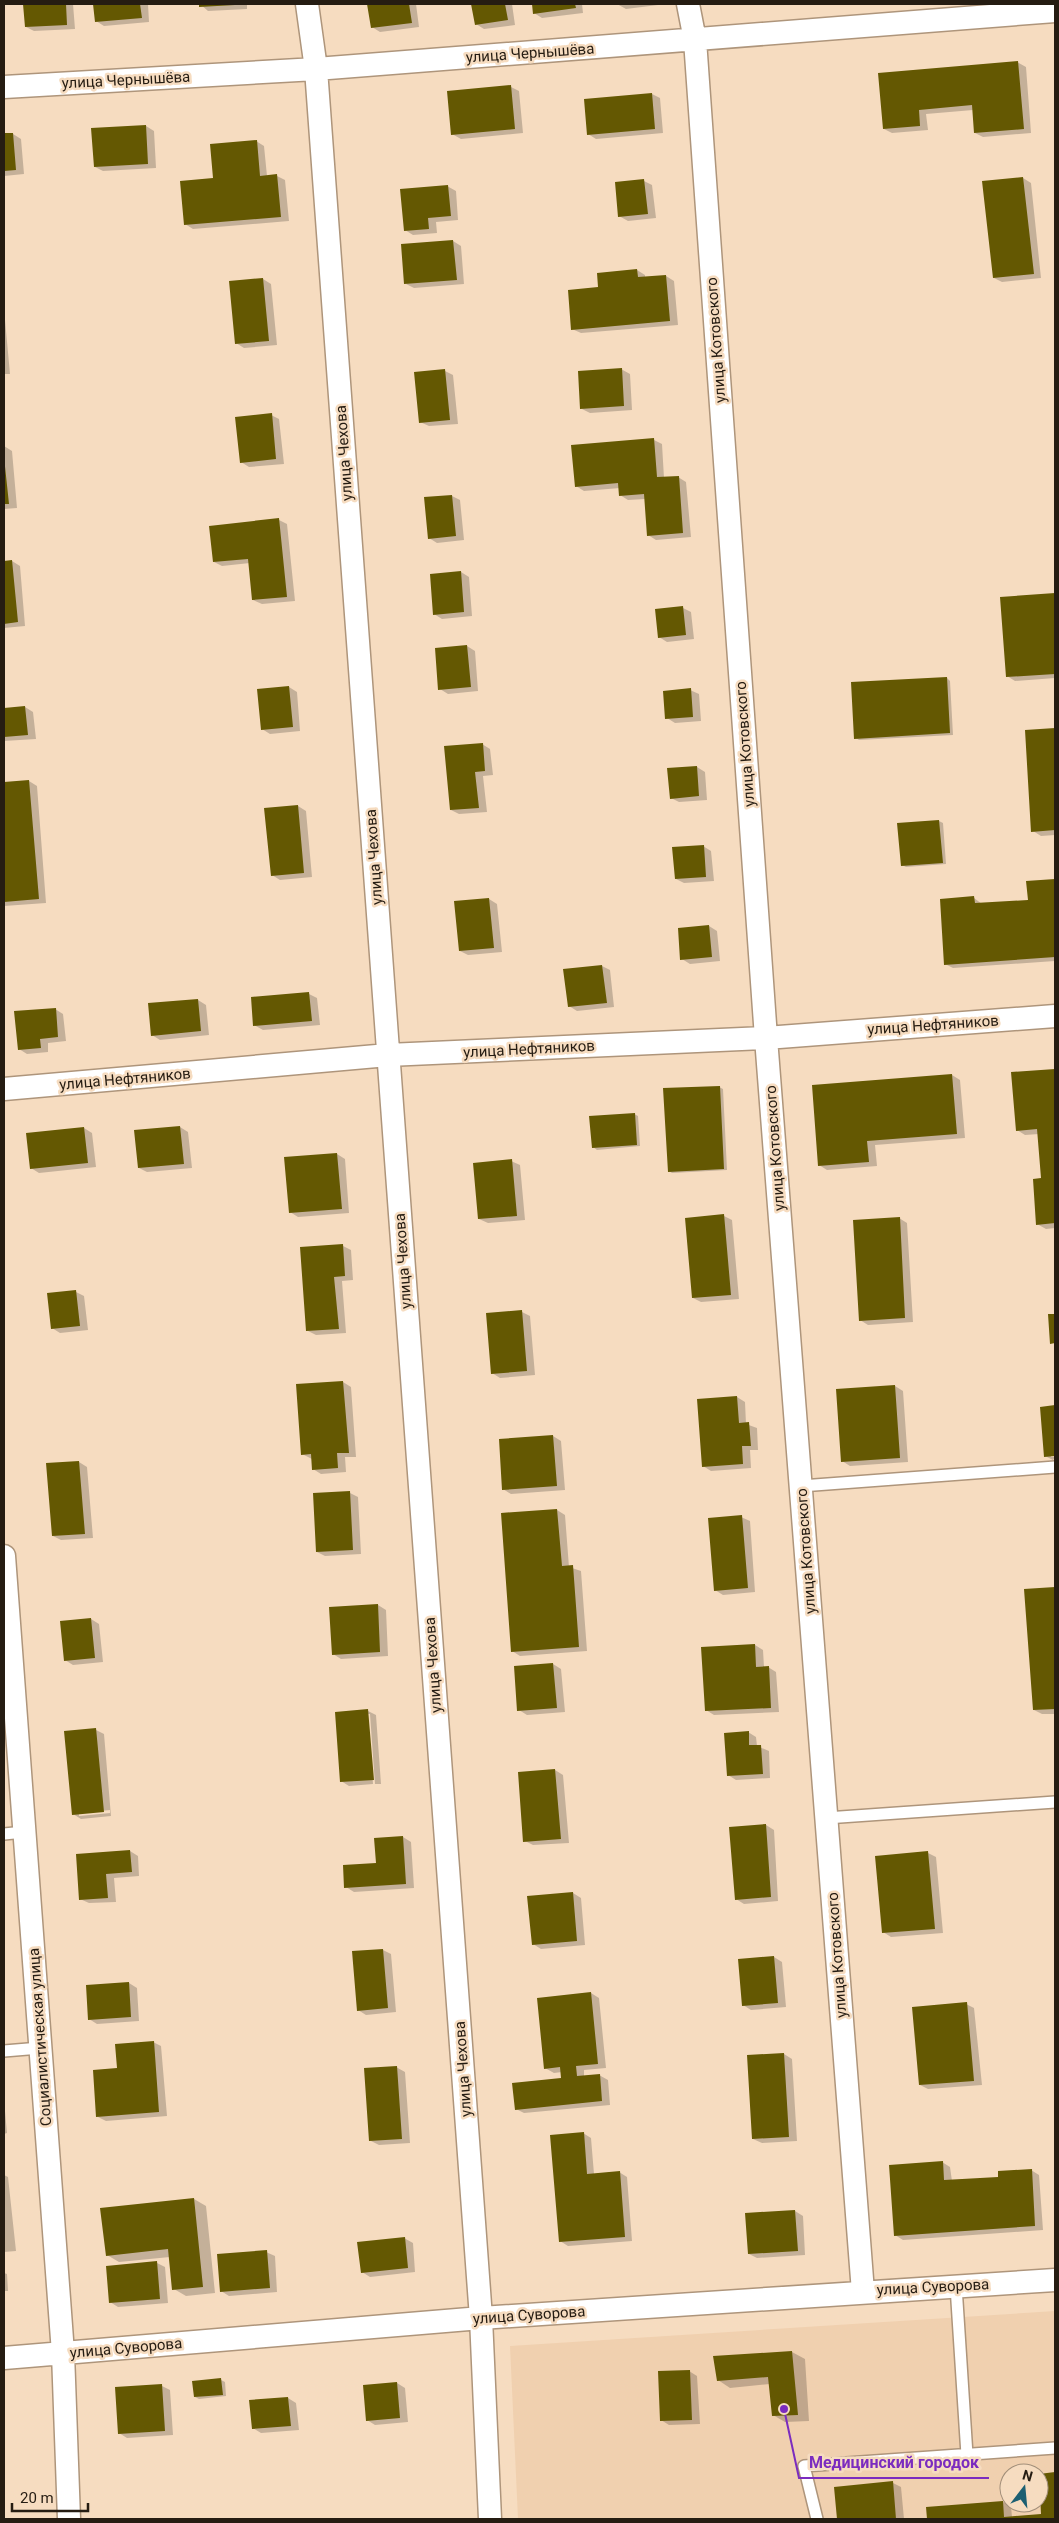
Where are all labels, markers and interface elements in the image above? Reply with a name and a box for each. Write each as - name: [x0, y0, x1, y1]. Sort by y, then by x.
- street label: улица Чернышёва: [465, 40, 595, 66]
- street label: улица Чернышёва: [61, 68, 191, 92]
- street label: улица Котовского: [703, 277, 729, 403]
- street label: улица Чехова: [332, 405, 356, 501]
- street label: улица Котовского: [732, 681, 758, 807]
- street label: улица Чехова: [362, 809, 386, 905]
- street label: улица Нефтяников: [867, 1011, 999, 1039]
- street label: улица Нефтяников: [463, 1037, 595, 1061]
- street label: улица Нефтяников: [59, 1064, 191, 1094]
- street label: улица Котовского: [762, 1085, 788, 1211]
- street label: улица Чехова: [391, 1213, 415, 1309]
- street label: улица Котовского: [793, 1488, 819, 1614]
- street label: улица Чехова: [421, 1617, 445, 1713]
- street label: улица Котовского: [824, 1892, 850, 2018]
- street label: Социалистическая улица: [25, 1947, 55, 2127]
- street label: улица Чехова: [451, 2021, 475, 2117]
- street label: улица Суворова: [876, 2275, 990, 2299]
- street label: улица Суворова: [472, 2302, 586, 2328]
- street label: улица Суворова: [69, 2334, 183, 2362]
- callout: Медицинский городок: [799, 2447, 989, 2478]
- text: Медицинский городок: [809, 2453, 980, 2472]
- north arrow: [999, 2463, 1049, 2513]
- text: N: [1021, 2466, 1035, 2485]
- scale bar: [12, 2480, 89, 2512]
- text: 20 m: [20, 2489, 54, 2507]

